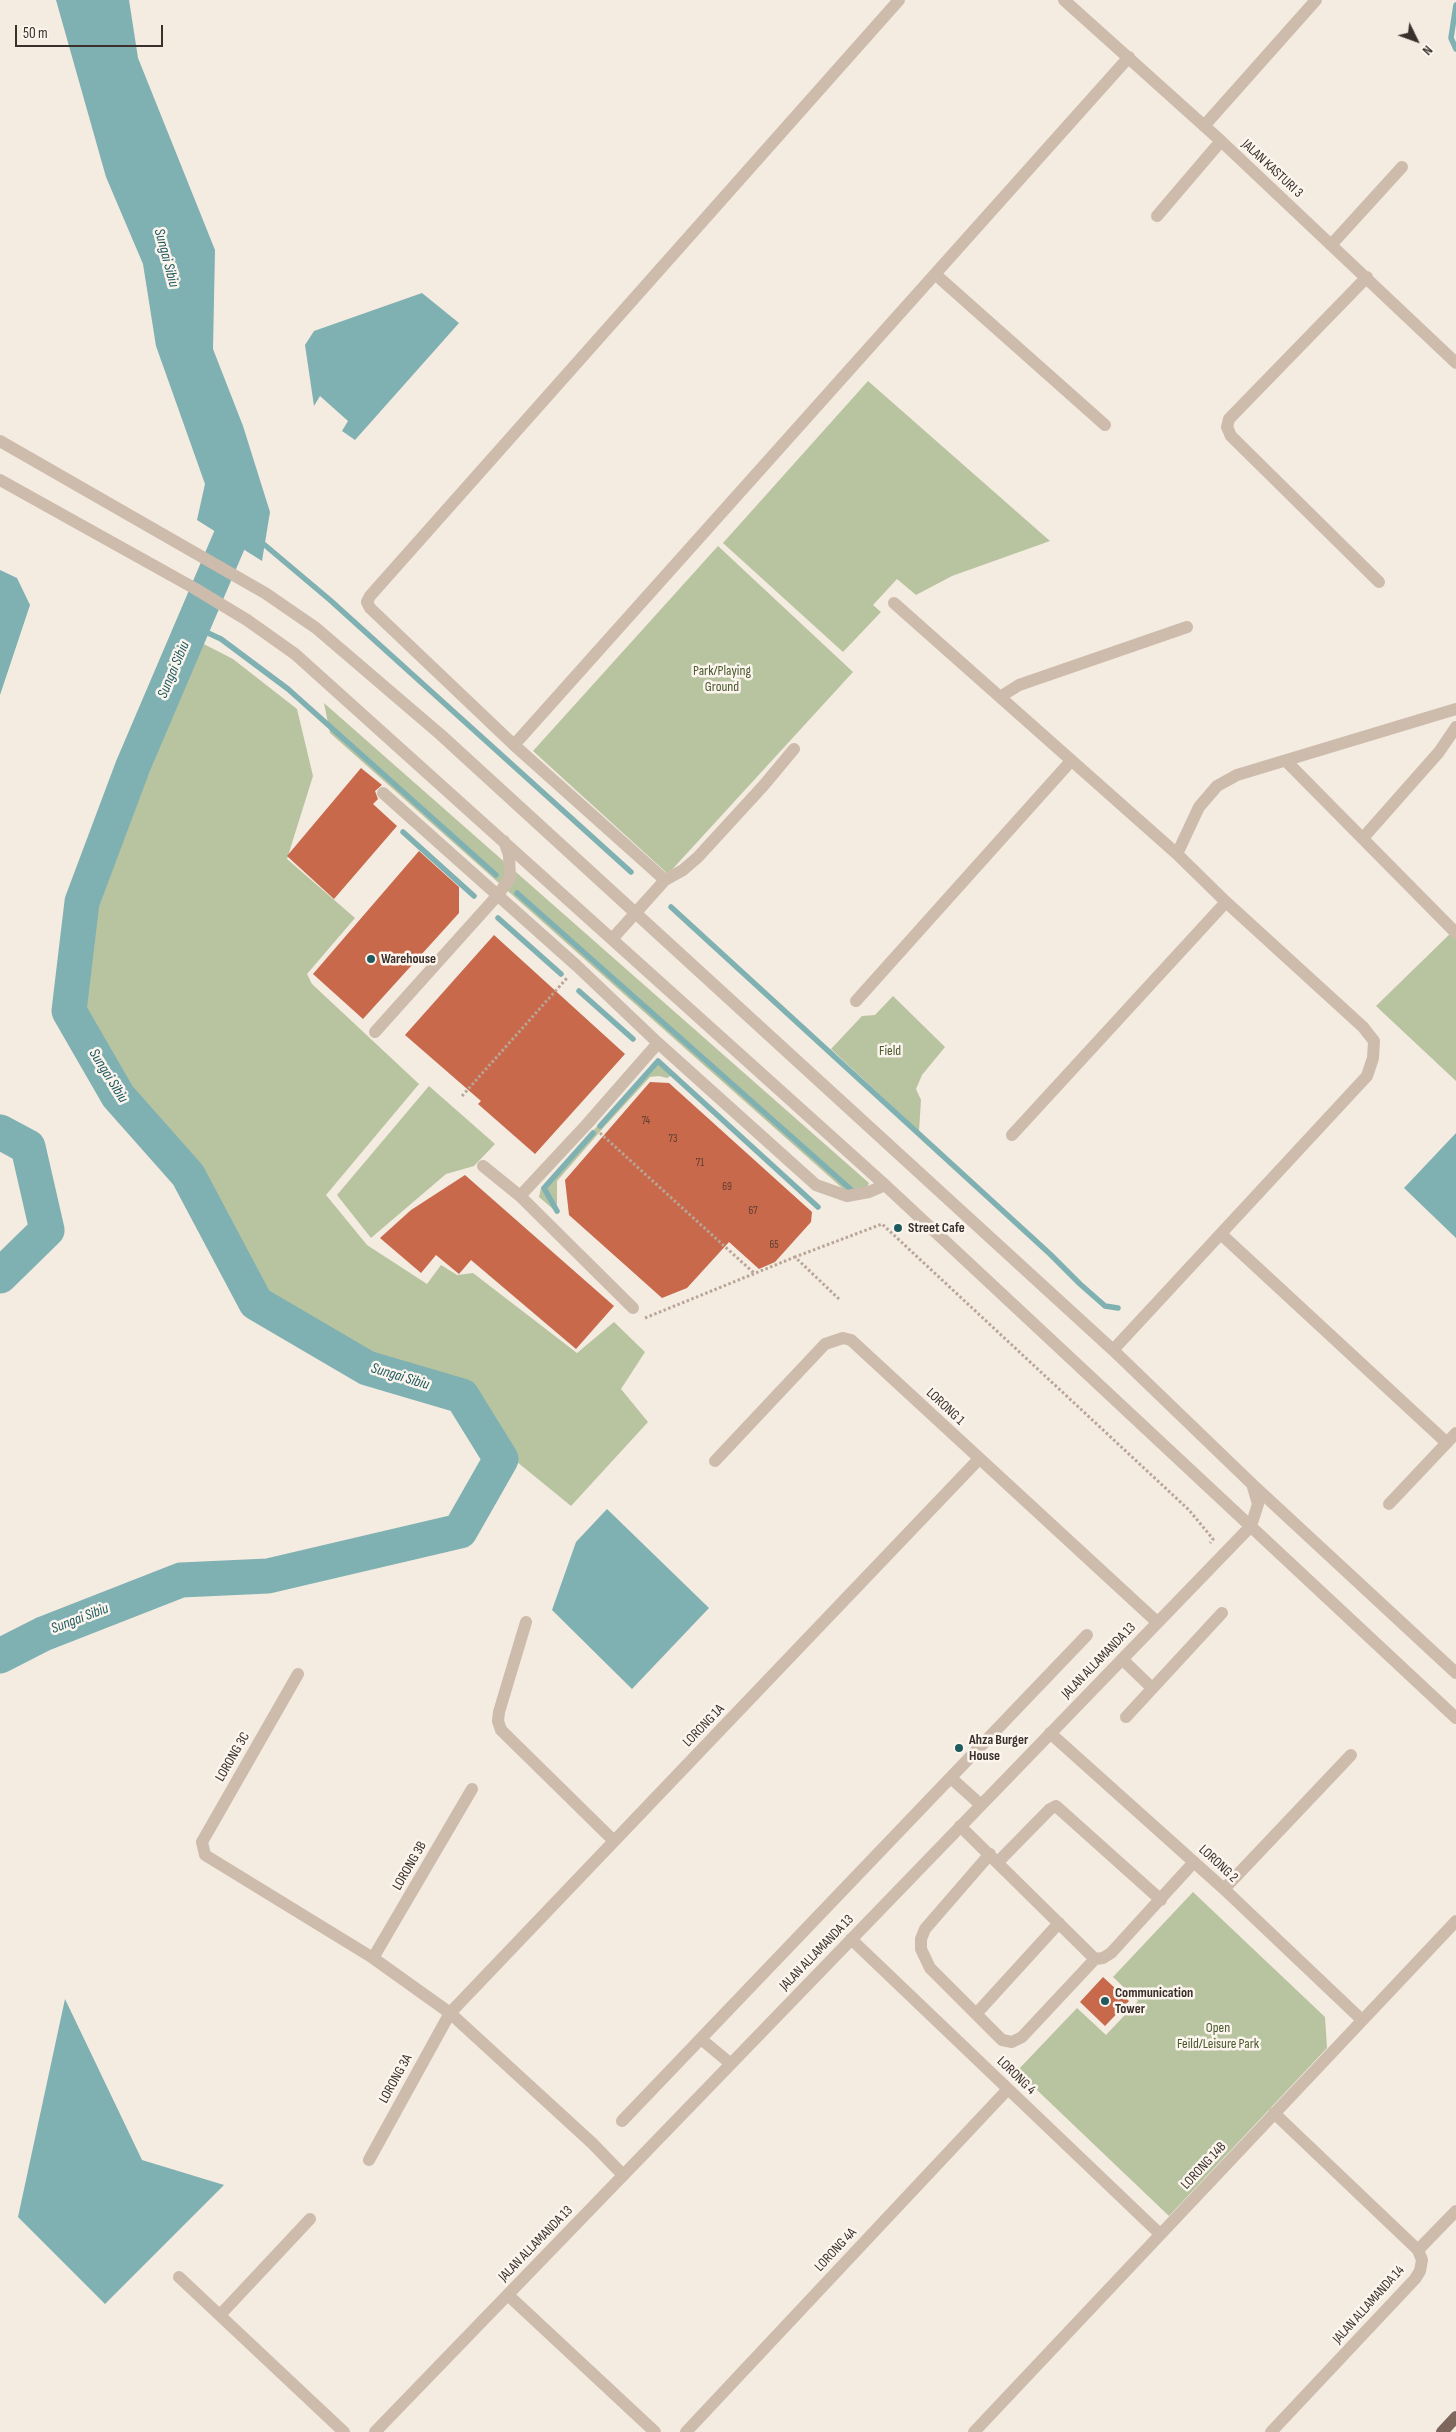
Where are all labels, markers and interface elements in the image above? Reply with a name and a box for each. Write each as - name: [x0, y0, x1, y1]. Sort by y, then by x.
- scale bar: [18, 15, 165, 47]
- north arrow: [1391, 15, 1441, 65]
- text: 50 m: [23, 24, 48, 43]
- text: N: [1419, 42, 1436, 59]
- street label: JALAN KASTURI 3: [1238, 136, 1306, 202]
- water label: Sungai Sibiu: [150, 227, 182, 289]
- water label: Sungai Sibiu: [154, 639, 194, 701]
- park label: Park/Playing Ground: [693, 663, 751, 696]
- place label: Warehouse: [381, 951, 436, 967]
- marker: Warehouse: [365, 953, 377, 965]
- park label: Field: [879, 1043, 901, 1059]
- water label: Sungai Sibiu: [84, 1046, 132, 1106]
- house number: 74: [642, 1114, 650, 1128]
- house number: 73: [668, 1132, 678, 1146]
- house number: 71: [696, 1156, 704, 1170]
- house number: 69: [722, 1180, 732, 1194]
- house number: 67: [748, 1204, 758, 1218]
- place label: Street Cafe: [908, 1220, 965, 1236]
- marker: Street Cafe: [892, 1222, 904, 1234]
- house number: 65: [769, 1238, 779, 1252]
- water label: Sungai Sibiu: [369, 1360, 431, 1394]
- street label: LORONG 1: [922, 1385, 968, 1429]
- water label: Sungai Sibiu: [49, 1600, 111, 1638]
- street label: JALAN ALLAMANDA 13: [1059, 1619, 1139, 1703]
- street label: LORONG 1A: [680, 1701, 728, 1751]
- street label: LORONG 3C: [212, 1729, 254, 1785]
- place label: Ahza Burger House: [969, 1732, 1028, 1764]
- marker: Ahza Burger House: [953, 1742, 965, 1754]
- street label: LORONG 3B: [389, 1839, 431, 1893]
- street label: LORONG 2: [1195, 1842, 1241, 1886]
- street label: JALAN ALLAMANDA 13: [777, 1911, 857, 1995]
- place label: Communication Tower: [1115, 1985, 1193, 2018]
- marker: Communication Tower: [1099, 1995, 1111, 2007]
- park label: Open Feild/Leisure Park: [1177, 2020, 1259, 2052]
- street label: LORONG 3A: [376, 2052, 416, 2106]
- street label: LORONG 4: [993, 2054, 1039, 2098]
- street label: LORONG 14B: [1178, 2139, 1230, 2193]
- street label: JALAN ALLAMANDA 13: [496, 2202, 576, 2286]
- street label: LORONG 4A: [812, 2225, 860, 2275]
- street label: JALAN ALLAMANDA 14: [1330, 2263, 1408, 2347]

